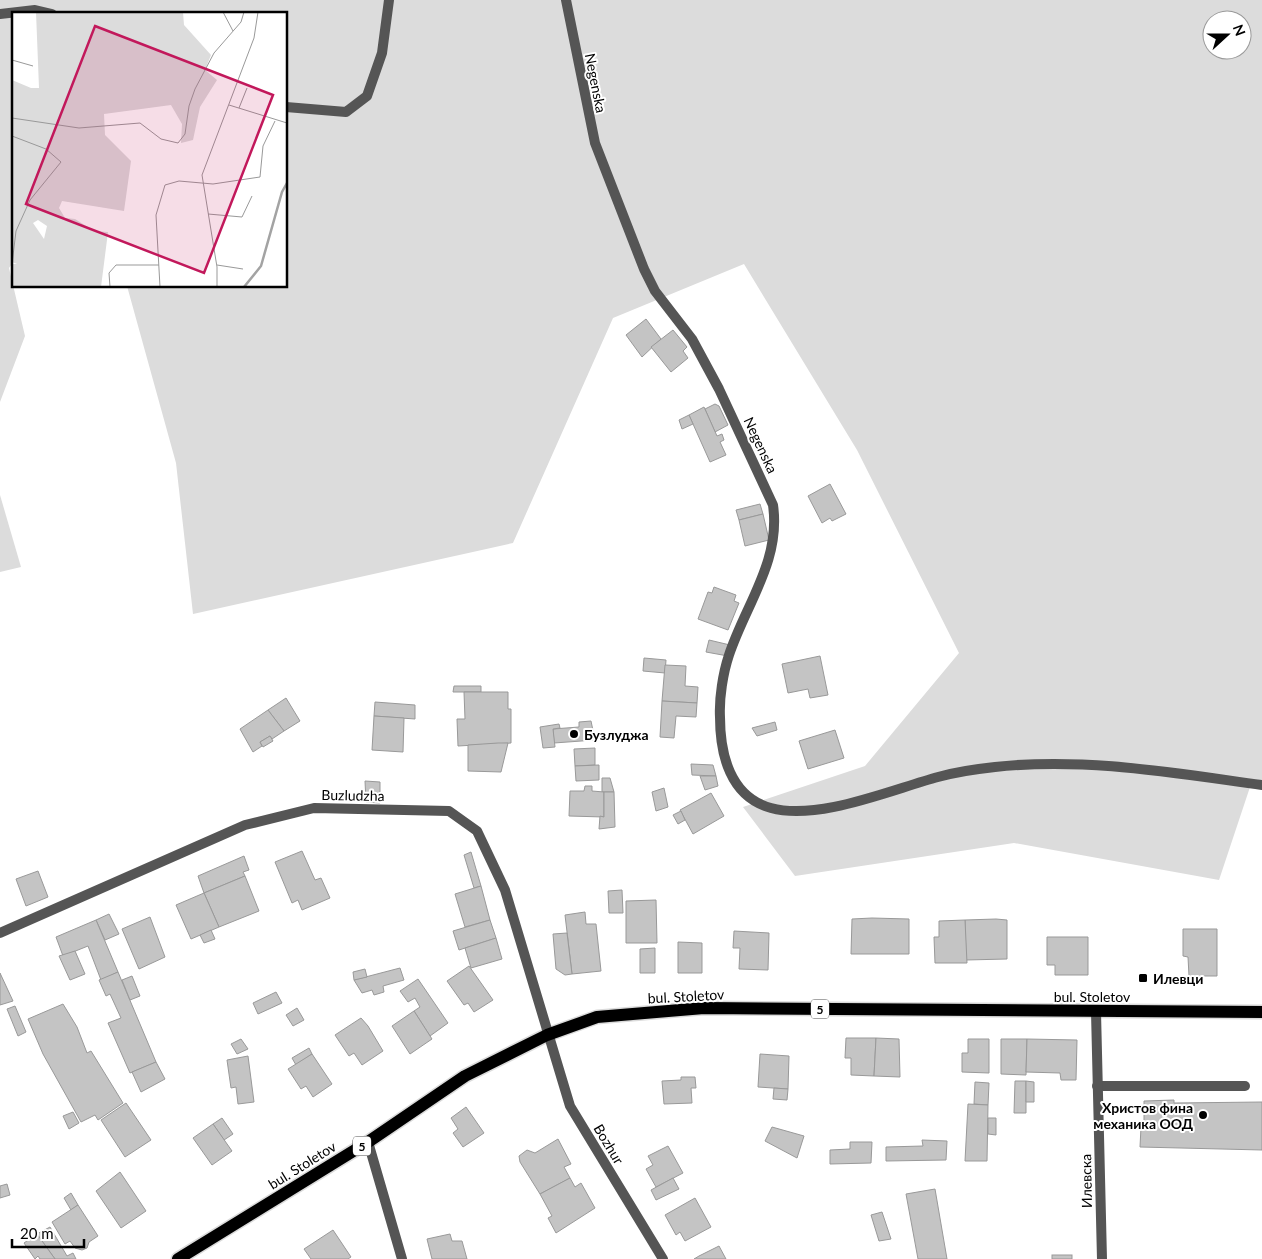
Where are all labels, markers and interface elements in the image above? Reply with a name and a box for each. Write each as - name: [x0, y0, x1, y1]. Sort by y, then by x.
- north arrow: [1202, 10, 1252, 60]
- inset map: [12, 12, 288, 288]
- text: N: [1230, 22, 1249, 38]
- street label: Negenska: [582, 52, 610, 114]
- street label: Negenska: [741, 414, 781, 476]
- place label: Бузлуджа: [584, 726, 649, 743]
- marker: Бузлуджа: [568, 728, 580, 740]
- street label: Buzludzha: [321, 786, 385, 804]
- place label: Илевци: [1153, 970, 1203, 987]
- marker: Илевци: [1137, 972, 1149, 984]
- street label: bul. Stoletov: [647, 985, 725, 1006]
- street label: bul. Stoletov: [1054, 988, 1131, 1005]
- road number: 5: [811, 1000, 829, 1019]
- place label: Христов фина механика ООД: [1093, 1099, 1193, 1132]
- marker: Христов фина механика ООД: [1197, 1109, 1209, 1121]
- street label: Bozhur: [590, 1121, 628, 1167]
- road number: 5: [353, 1136, 371, 1156]
- street label: bul. Stoletov: [265, 1137, 340, 1193]
- street label: Илевска: [1077, 1154, 1095, 1208]
- scale bar: [12, 1216, 85, 1248]
- text: 20 m: [20, 1224, 54, 1242]

